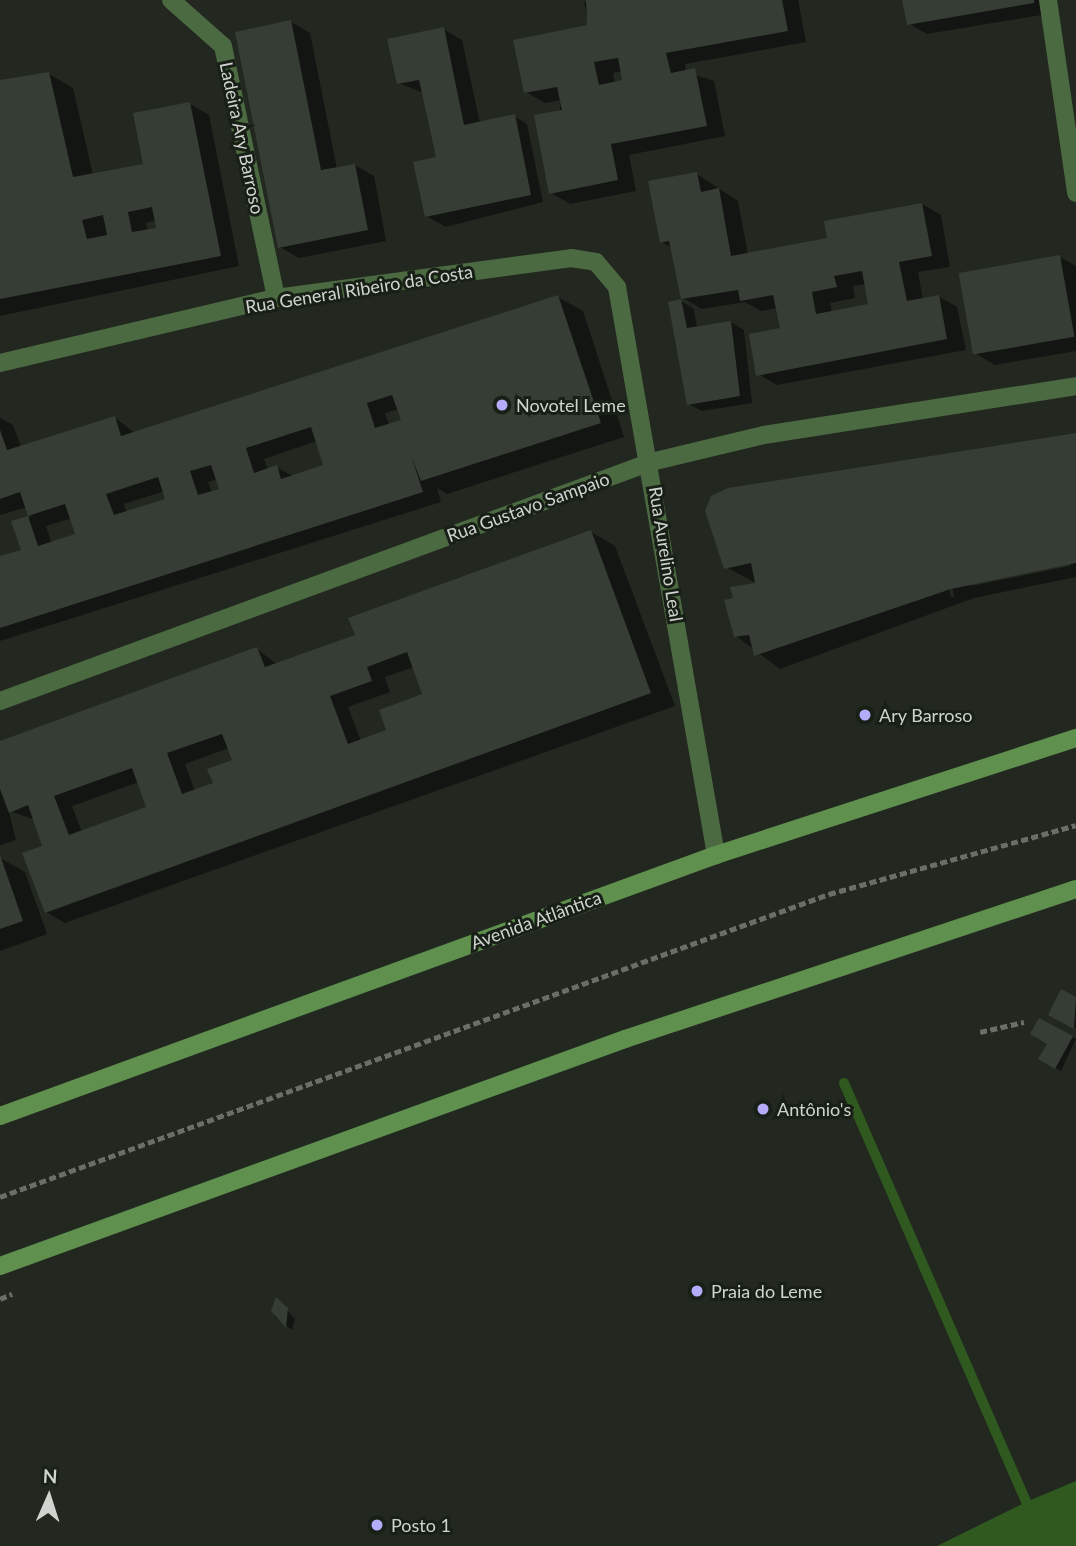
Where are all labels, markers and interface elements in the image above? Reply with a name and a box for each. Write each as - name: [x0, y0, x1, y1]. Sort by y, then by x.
- street label: Ladeira Ary Barroso: [215, 59, 269, 217]
- street label: Rua General Ribeiro da Costa: [244, 260, 474, 318]
- place label: Novotel Leme: [516, 394, 626, 416]
- marker: Novotel Leme: [494, 397, 510, 413]
- street label: Rua Gustavo Sampaio: [444, 468, 612, 546]
- street label: Rua Aurelino Leal: [645, 485, 687, 623]
- place label: Ary Barroso: [879, 704, 973, 726]
- marker: Ary Barroso: [857, 707, 873, 723]
- street label: Avenida Atlântica: [468, 886, 604, 954]
- place label: Antônio's: [777, 1098, 851, 1120]
- marker: Antônio's: [755, 1101, 771, 1117]
- place label: Praia do Leme: [711, 1280, 822, 1302]
- marker: Praia do Leme: [689, 1283, 705, 1299]
- north arrow: [14, 1462, 84, 1532]
- text: N: [42, 1464, 58, 1487]
- place label: Posto 1: [391, 1514, 451, 1536]
- marker: Posto 1: [369, 1517, 385, 1533]

